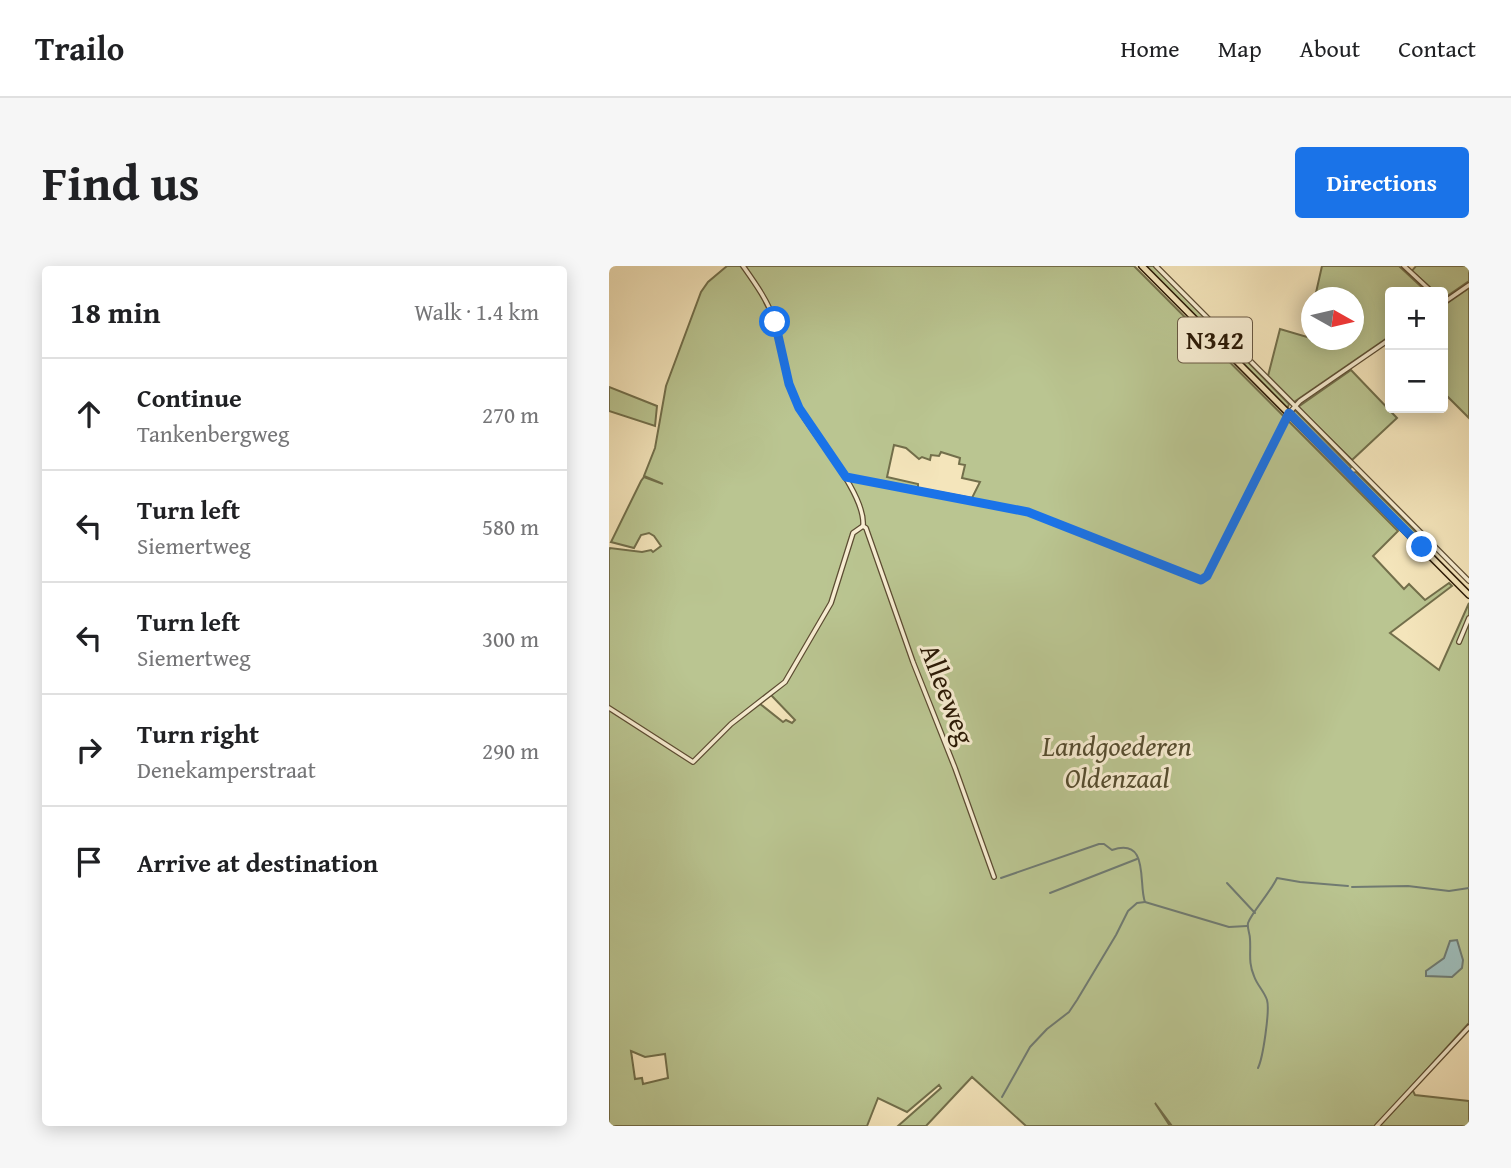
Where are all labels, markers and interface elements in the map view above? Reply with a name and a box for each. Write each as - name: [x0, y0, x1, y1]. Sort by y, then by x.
- text: Trailo: [35, 24, 124, 72]
- text: Home: [1121, 31, 1180, 66]
- text: Map: [1218, 31, 1262, 66]
- text: About: [1300, 31, 1360, 66]
- text: Contact: [1398, 31, 1476, 66]
- text: Find us: [42, 146, 200, 218]
- button: Directions: [1295, 147, 1469, 218]
- north arrow: [1301, 287, 1364, 350]
- map controls: [1385, 287, 1448, 413]
- button: +: [1385, 287, 1448, 350]
- text: 18 min: [70, 290, 160, 334]
- text: Walk · 1.4 km: [414, 295, 539, 328]
- route start: [759, 306, 790, 337]
- road number: N342: [1178, 318, 1252, 362]
- button: −: [1385, 350, 1448, 413]
- text: Continue: [137, 378, 242, 417]
- icon: ahead: [70, 395, 108, 433]
- text: 270 m: [482, 398, 539, 431]
- text: Tankenbergweg: [137, 417, 289, 450]
- text: Turn left: [137, 490, 240, 529]
- icon: left: [70, 507, 108, 545]
- text: 580 m: [482, 510, 539, 543]
- text: Siemertweg: [137, 529, 251, 562]
- route end: [1406, 531, 1437, 562]
- text: Turn left: [137, 602, 240, 641]
- icon: left: [70, 619, 108, 657]
- text: 300 m: [482, 622, 539, 655]
- street label: Alleeweg: [910, 637, 987, 750]
- text: Siemertweg: [137, 641, 251, 674]
- text: Turn right: [137, 714, 259, 753]
- park label: Landgoederen Oldenzaal: [1041, 725, 1192, 798]
- icon: right: [70, 731, 108, 769]
- text: 290 m: [482, 734, 539, 767]
- text: Denekamperstraat: [137, 753, 316, 786]
- icon: arrive: [70, 843, 108, 881]
- text: Arrive at destination: [137, 843, 378, 882]

